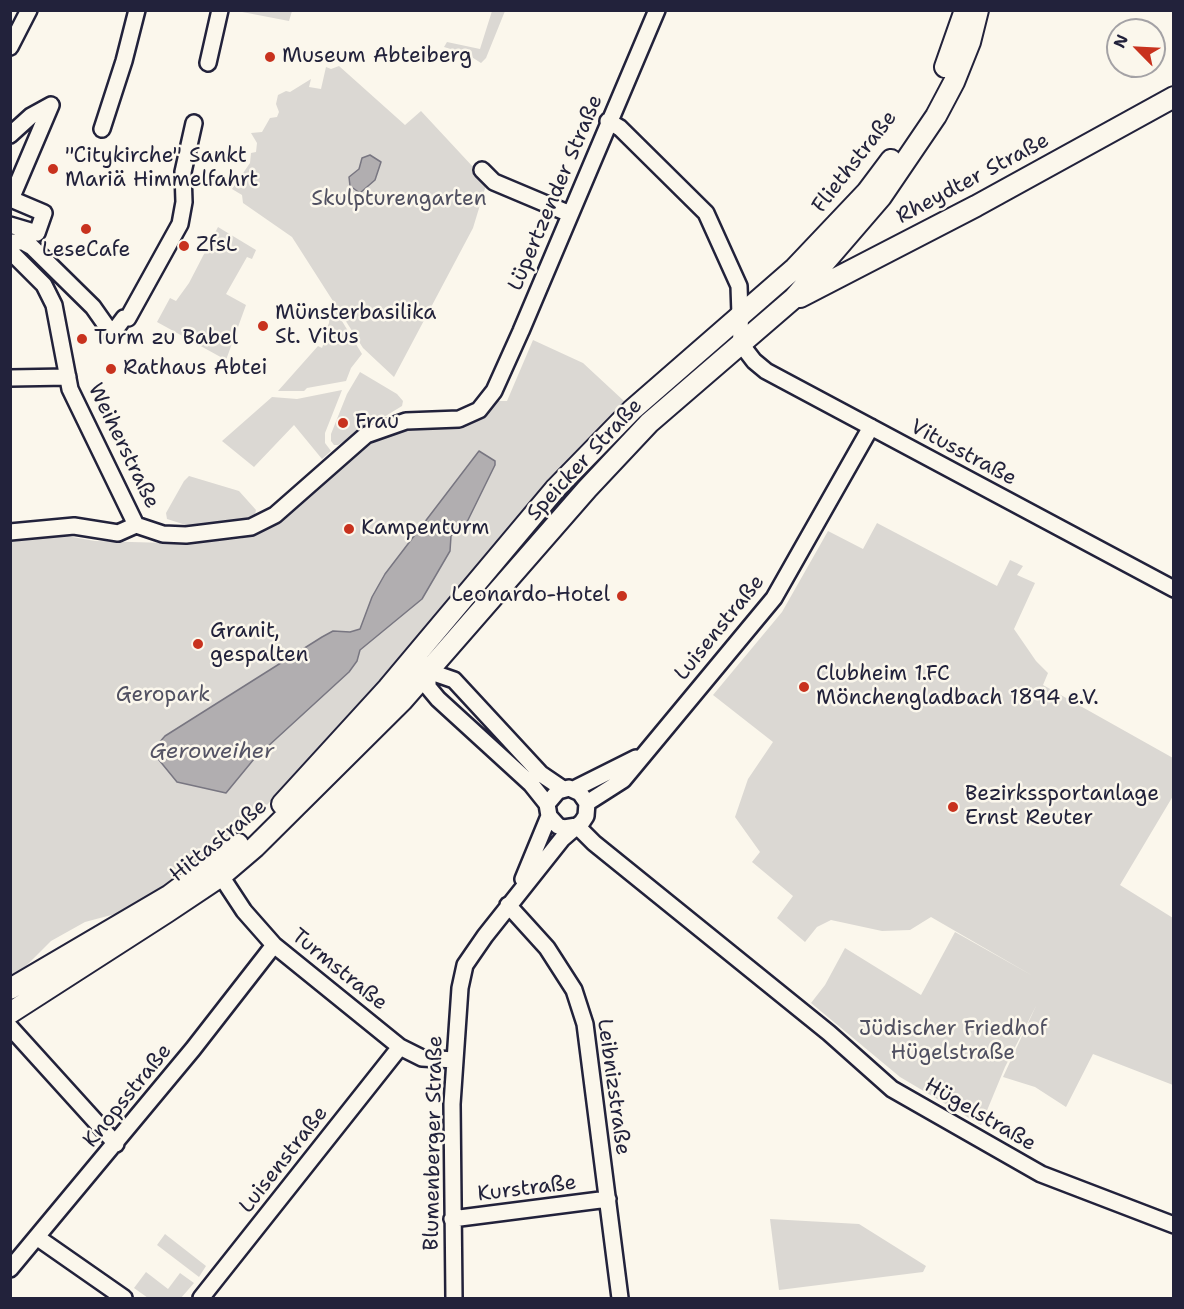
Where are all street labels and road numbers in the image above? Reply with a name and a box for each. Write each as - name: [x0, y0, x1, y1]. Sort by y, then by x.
- street label: Lüpertzender Straße: [503, 91, 609, 295]
- street label: Fliethstraße: [807, 106, 903, 218]
- street label: Rheydter Straße: [893, 128, 1053, 230]
- street label: Weiherstraße: [82, 379, 164, 513]
- street label: Speicker Straße: [522, 394, 648, 526]
- street label: Vitusstraße: [906, 414, 1020, 492]
- street label: Luisenstraße: [670, 570, 770, 686]
- street label: Hittastraße: [165, 794, 273, 888]
- street label: Turmstraße: [286, 924, 392, 1016]
- street label: Leibnizstraße: [591, 1017, 635, 1157]
- street label: Blumenberger Straße: [420, 1035, 448, 1251]
- street label: Knopsstraße: [79, 1039, 177, 1153]
- street label: Hügelstraße: [920, 1073, 1040, 1157]
- street label: Luisenstraße: [234, 1101, 334, 1219]
- street label: Kurstraße: [476, 1170, 578, 1208]

